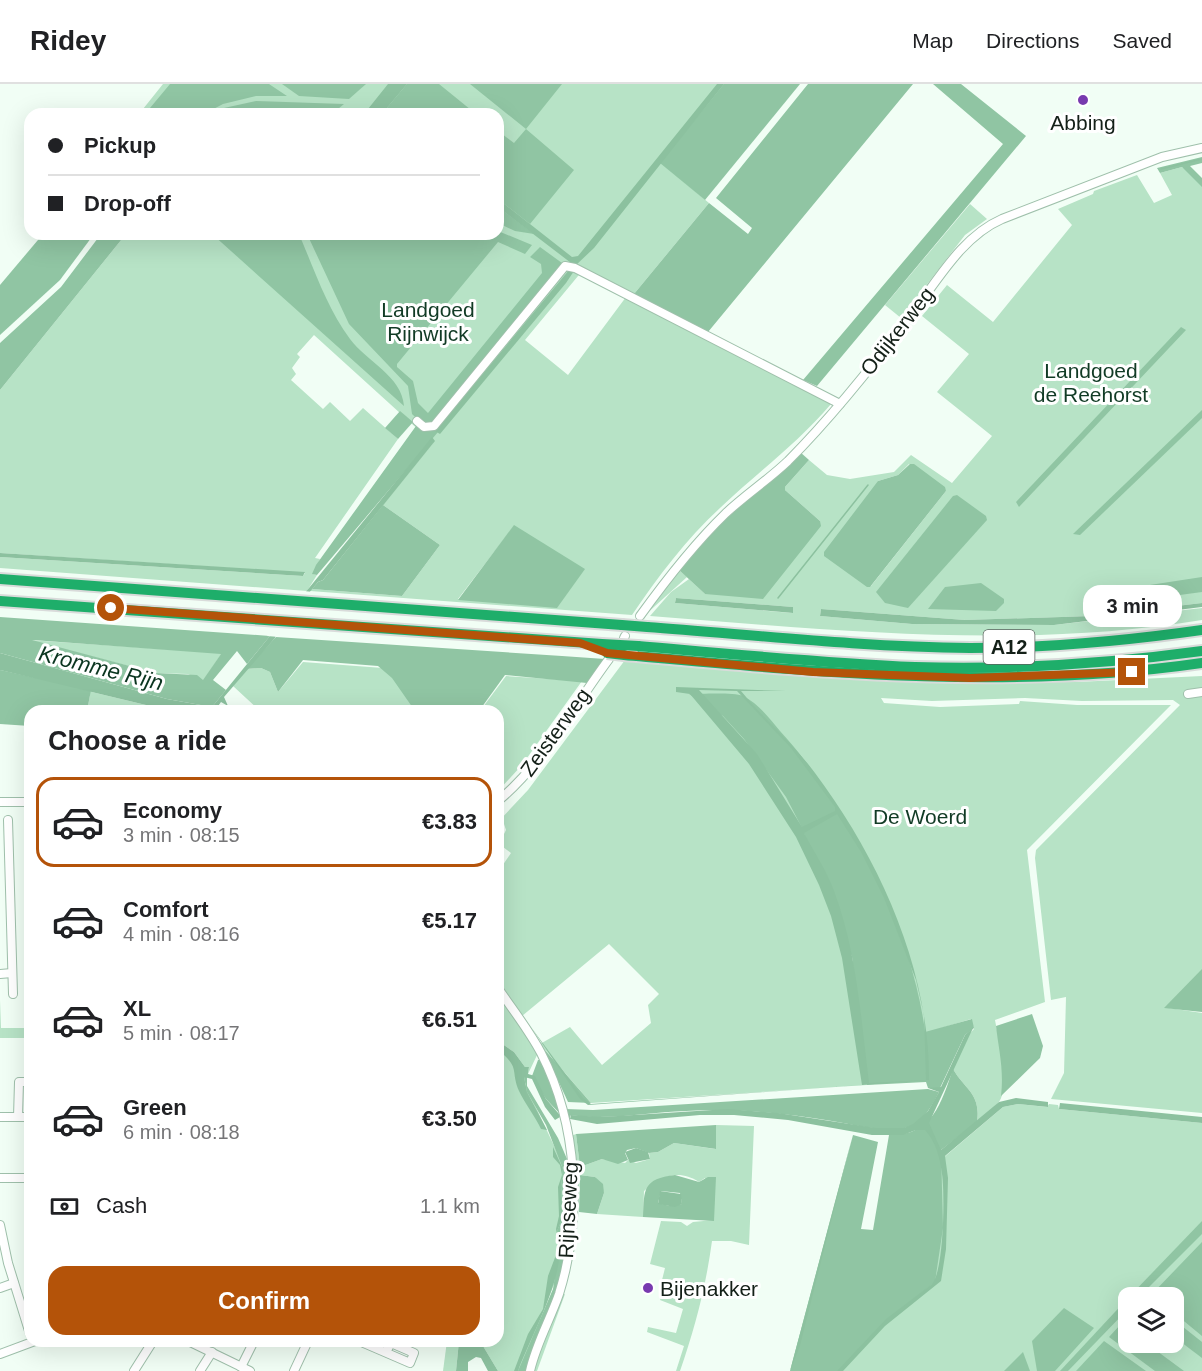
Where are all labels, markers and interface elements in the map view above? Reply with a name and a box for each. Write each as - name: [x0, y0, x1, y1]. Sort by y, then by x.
- text: Ridey: [30, 25, 106, 56]
- text: Map: [912, 29, 953, 52]
- text: Directions: [986, 29, 1079, 52]
- text: Saved: [1112, 29, 1172, 52]
- marker: Abbing: [1076, 93, 1090, 107]
- place label: Abbing: [1050, 111, 1116, 134]
- text: Pickup: [84, 133, 156, 158]
- text: Drop-off: [84, 191, 171, 216]
- street label: Odijkerweg: [856, 283, 938, 379]
- park label: Landgoed Rijnwijck: [381, 298, 475, 345]
- park label: Landgoed de Reehorst: [1034, 359, 1148, 406]
- callout: 3 min: [1082, 585, 1182, 627]
- route start: [97, 594, 124, 621]
- text: 3 min: [1106, 595, 1159, 617]
- road number: A12: [984, 630, 1034, 664]
- water label: Kromme Rijn: [36, 640, 166, 696]
- route end: [1118, 658, 1145, 685]
- street label: Zeisterweg: [516, 684, 594, 780]
- text: Choose a ride: [48, 726, 227, 756]
- icon: car: [51, 795, 105, 849]
- text: Economy: [123, 798, 222, 823]
- park label: De Woerd: [873, 805, 967, 828]
- text: €3.83: [422, 809, 477, 834]
- text: 3 min · 08:15: [123, 824, 240, 846]
- icon: car: [51, 894, 105, 948]
- text: Comfort: [123, 897, 209, 922]
- text: €5.17: [422, 908, 477, 933]
- text: 4 min · 08:16: [123, 923, 240, 945]
- icon: car: [51, 993, 105, 1047]
- text: XL: [123, 996, 151, 1021]
- text: €6.51: [422, 1007, 477, 1032]
- text: 5 min · 08:17: [123, 1022, 240, 1044]
- icon: car: [51, 1092, 105, 1146]
- text: Green: [123, 1095, 187, 1120]
- text: €3.50: [422, 1106, 477, 1131]
- text: 6 min · 08:18: [123, 1121, 240, 1143]
- street label: Rijnseweg: [554, 1161, 582, 1259]
- icon: cash: [48, 1190, 81, 1223]
- text: Cash: [96, 1193, 147, 1218]
- text: 1.1 km: [420, 1195, 480, 1217]
- button: Confirm: [48, 1266, 480, 1335]
- place label: Bijenakker: [660, 1277, 758, 1300]
- marker: Bijenakker: [641, 1281, 655, 1295]
- map controls: [1118, 1287, 1184, 1353]
- button: layers: [1118, 1287, 1184, 1353]

